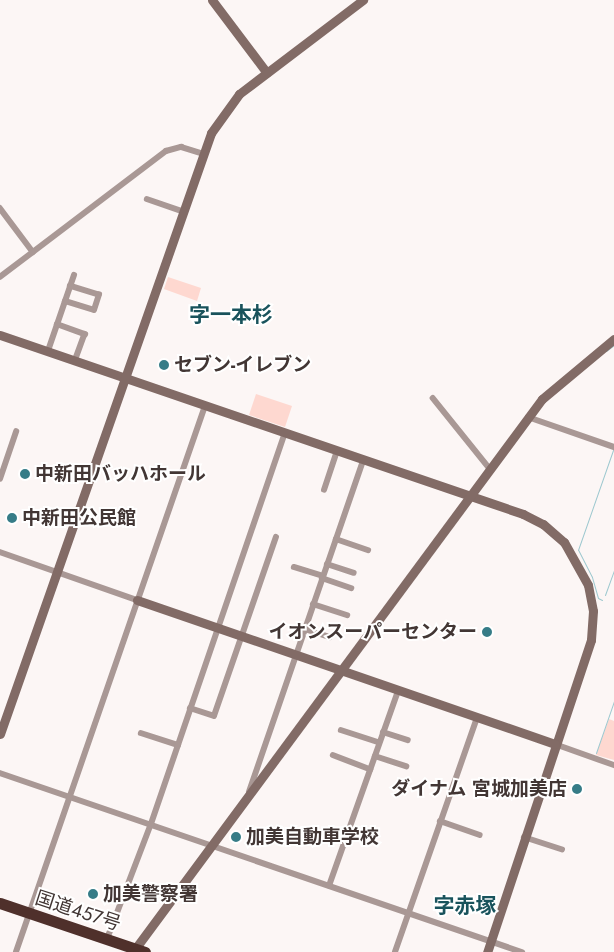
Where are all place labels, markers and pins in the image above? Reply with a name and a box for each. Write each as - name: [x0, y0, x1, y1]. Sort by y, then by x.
- place label: セブン-イレブン: [174, 354, 311, 376]
- marker: セブン-イレブン: [158, 359, 170, 371]
- place label: 中新田バッハホール: [35, 463, 206, 485]
- marker: 中新田バッハホール: [19, 468, 31, 480]
- place label: 中新田公民館: [22, 507, 136, 529]
- marker: 中新田公民館: [6, 512, 18, 524]
- place label: イオンスーパーセンター: [268, 621, 477, 643]
- marker: イオンスーパーセンター: [481, 626, 493, 638]
- place label: ダイナム 宮城加美店: [390, 778, 567, 800]
- marker: ダイナム 宮城加美店: [571, 783, 583, 795]
- place label: 加美自動車学校: [246, 826, 379, 848]
- marker: 加美自動車学校: [230, 831, 242, 843]
- place label: 加美警察署: [103, 883, 198, 905]
- marker: 加美警察署: [87, 888, 99, 900]

